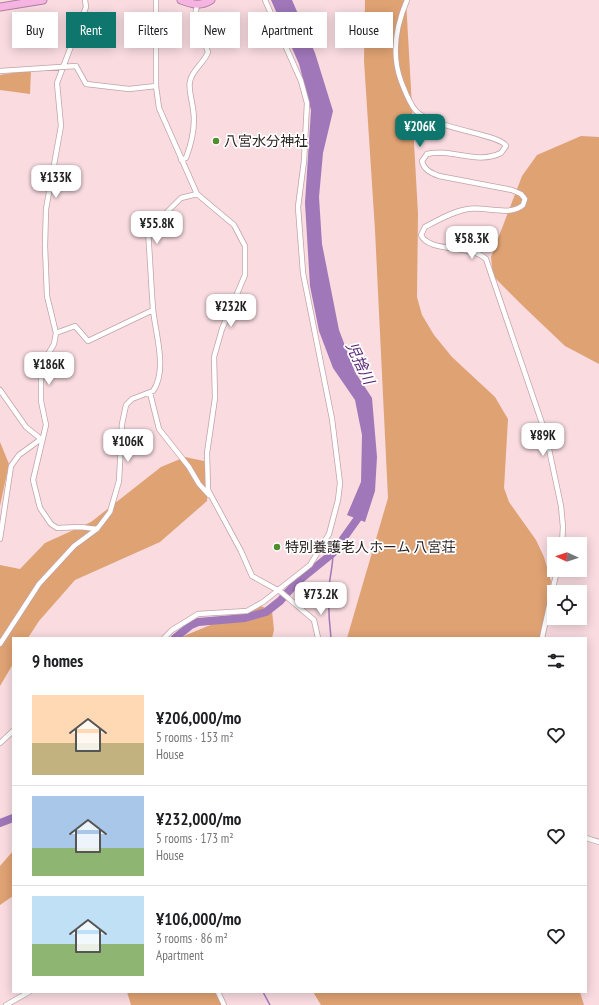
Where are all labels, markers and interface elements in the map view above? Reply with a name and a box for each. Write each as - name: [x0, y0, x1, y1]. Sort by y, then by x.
- chip: Buy: [12, 12, 58, 48]
- chip: Rent: [66, 12, 116, 48]
- chip: Filters: [124, 12, 182, 48]
- chip: New: [190, 12, 240, 48]
- chip: Apartment: [248, 12, 327, 48]
- chip: House: [335, 12, 393, 48]
- pin: ¥206K: [392, 114, 448, 148]
- text: ¥206K: [404, 118, 436, 135]
- place label: 八宮水分神社: [224, 132, 308, 150]
- marker: 八宮水分神社: [211, 136, 221, 146]
- pin: ¥133K: [28, 165, 84, 199]
- text: ¥133K: [40, 169, 72, 186]
- pin: ¥55.8K: [124, 211, 190, 245]
- text: ¥55.8K: [140, 215, 174, 232]
- pin: ¥58.3K: [439, 226, 505, 260]
- text: ¥58.3K: [455, 230, 489, 247]
- pin: ¥232K: [203, 294, 259, 328]
- text: ¥232K: [215, 298, 247, 315]
- water label: 児捨川: [342, 338, 380, 389]
- pin: ¥186K: [21, 352, 77, 386]
- text: ¥186K: [33, 356, 65, 373]
- pin: ¥89K: [519, 423, 567, 457]
- text: ¥89K: [530, 427, 556, 444]
- pin: ¥106K: [100, 429, 156, 463]
- text: ¥106K: [112, 433, 144, 450]
- north arrow: [547, 537, 587, 577]
- map controls: [547, 537, 587, 625]
- place label: 特別養護老人ホーム 八宮荘: [285, 538, 456, 556]
- marker: 特別養護老人ホーム 八宮荘: [272, 542, 282, 552]
- pin: ¥73.2K: [288, 582, 354, 616]
- button: locate: [547, 585, 587, 625]
- text: ¥73.2K: [304, 586, 338, 603]
- text: 9 homes: [32, 650, 83, 672]
- icon: filters: [545, 650, 567, 672]
- text: ¥206,000/mo: [156, 707, 241, 729]
- icon: home: [64, 711, 112, 759]
- icon: heart: [545, 724, 567, 746]
- text: 5 rooms · 153 m²: [156, 729, 234, 746]
- text: House: [156, 746, 184, 763]
- text: ¥232,000/mo: [156, 808, 241, 830]
- icon: home: [64, 812, 112, 860]
- icon: heart: [545, 825, 567, 847]
- text: 5 rooms · 173 m²: [156, 830, 234, 847]
- text: House: [156, 847, 184, 864]
- text: ¥106,000/mo: [156, 908, 241, 930]
- icon: home: [64, 912, 112, 960]
- icon: heart: [545, 925, 567, 947]
- text: 3 rooms · 86 m²: [156, 930, 228, 947]
- text: Apartment: [156, 947, 204, 964]

